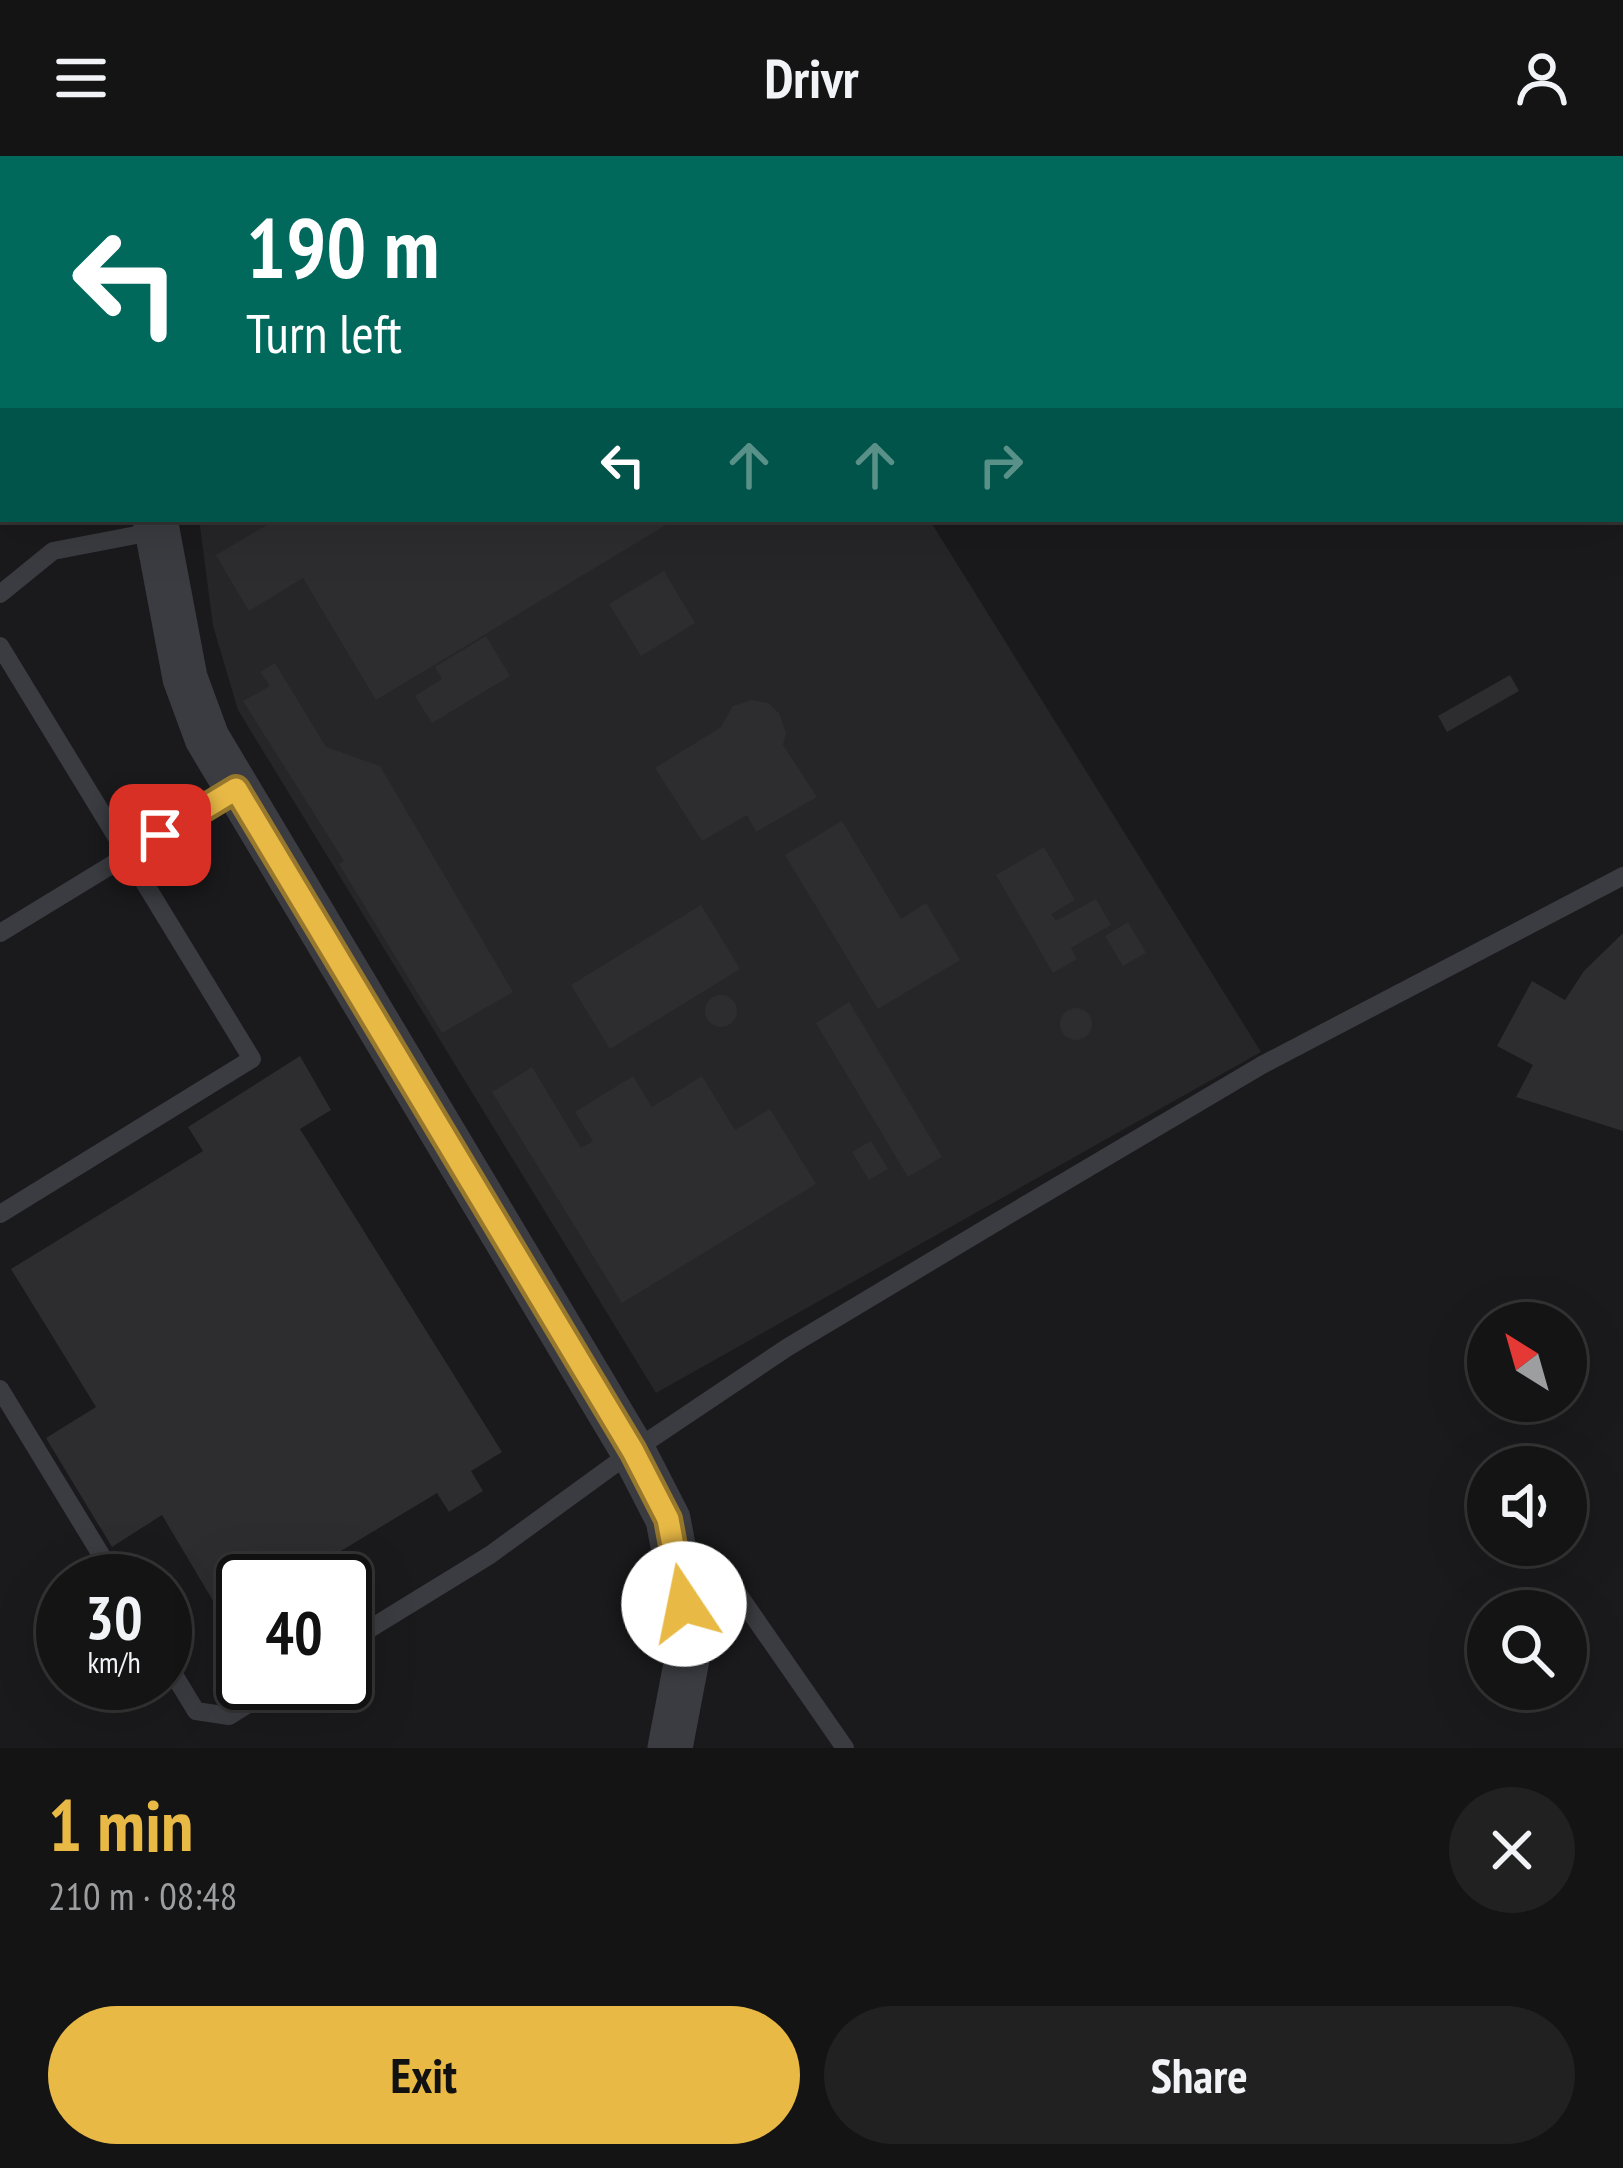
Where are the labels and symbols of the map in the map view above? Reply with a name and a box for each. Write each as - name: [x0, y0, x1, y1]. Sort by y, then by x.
- pin: [109, 784, 211, 886]
- north arrow: [1467, 1302, 1587, 1422]
- position arrow: [621, 1541, 747, 1667]
- speed limit sign: 40: [216, 1554, 372, 1710]

